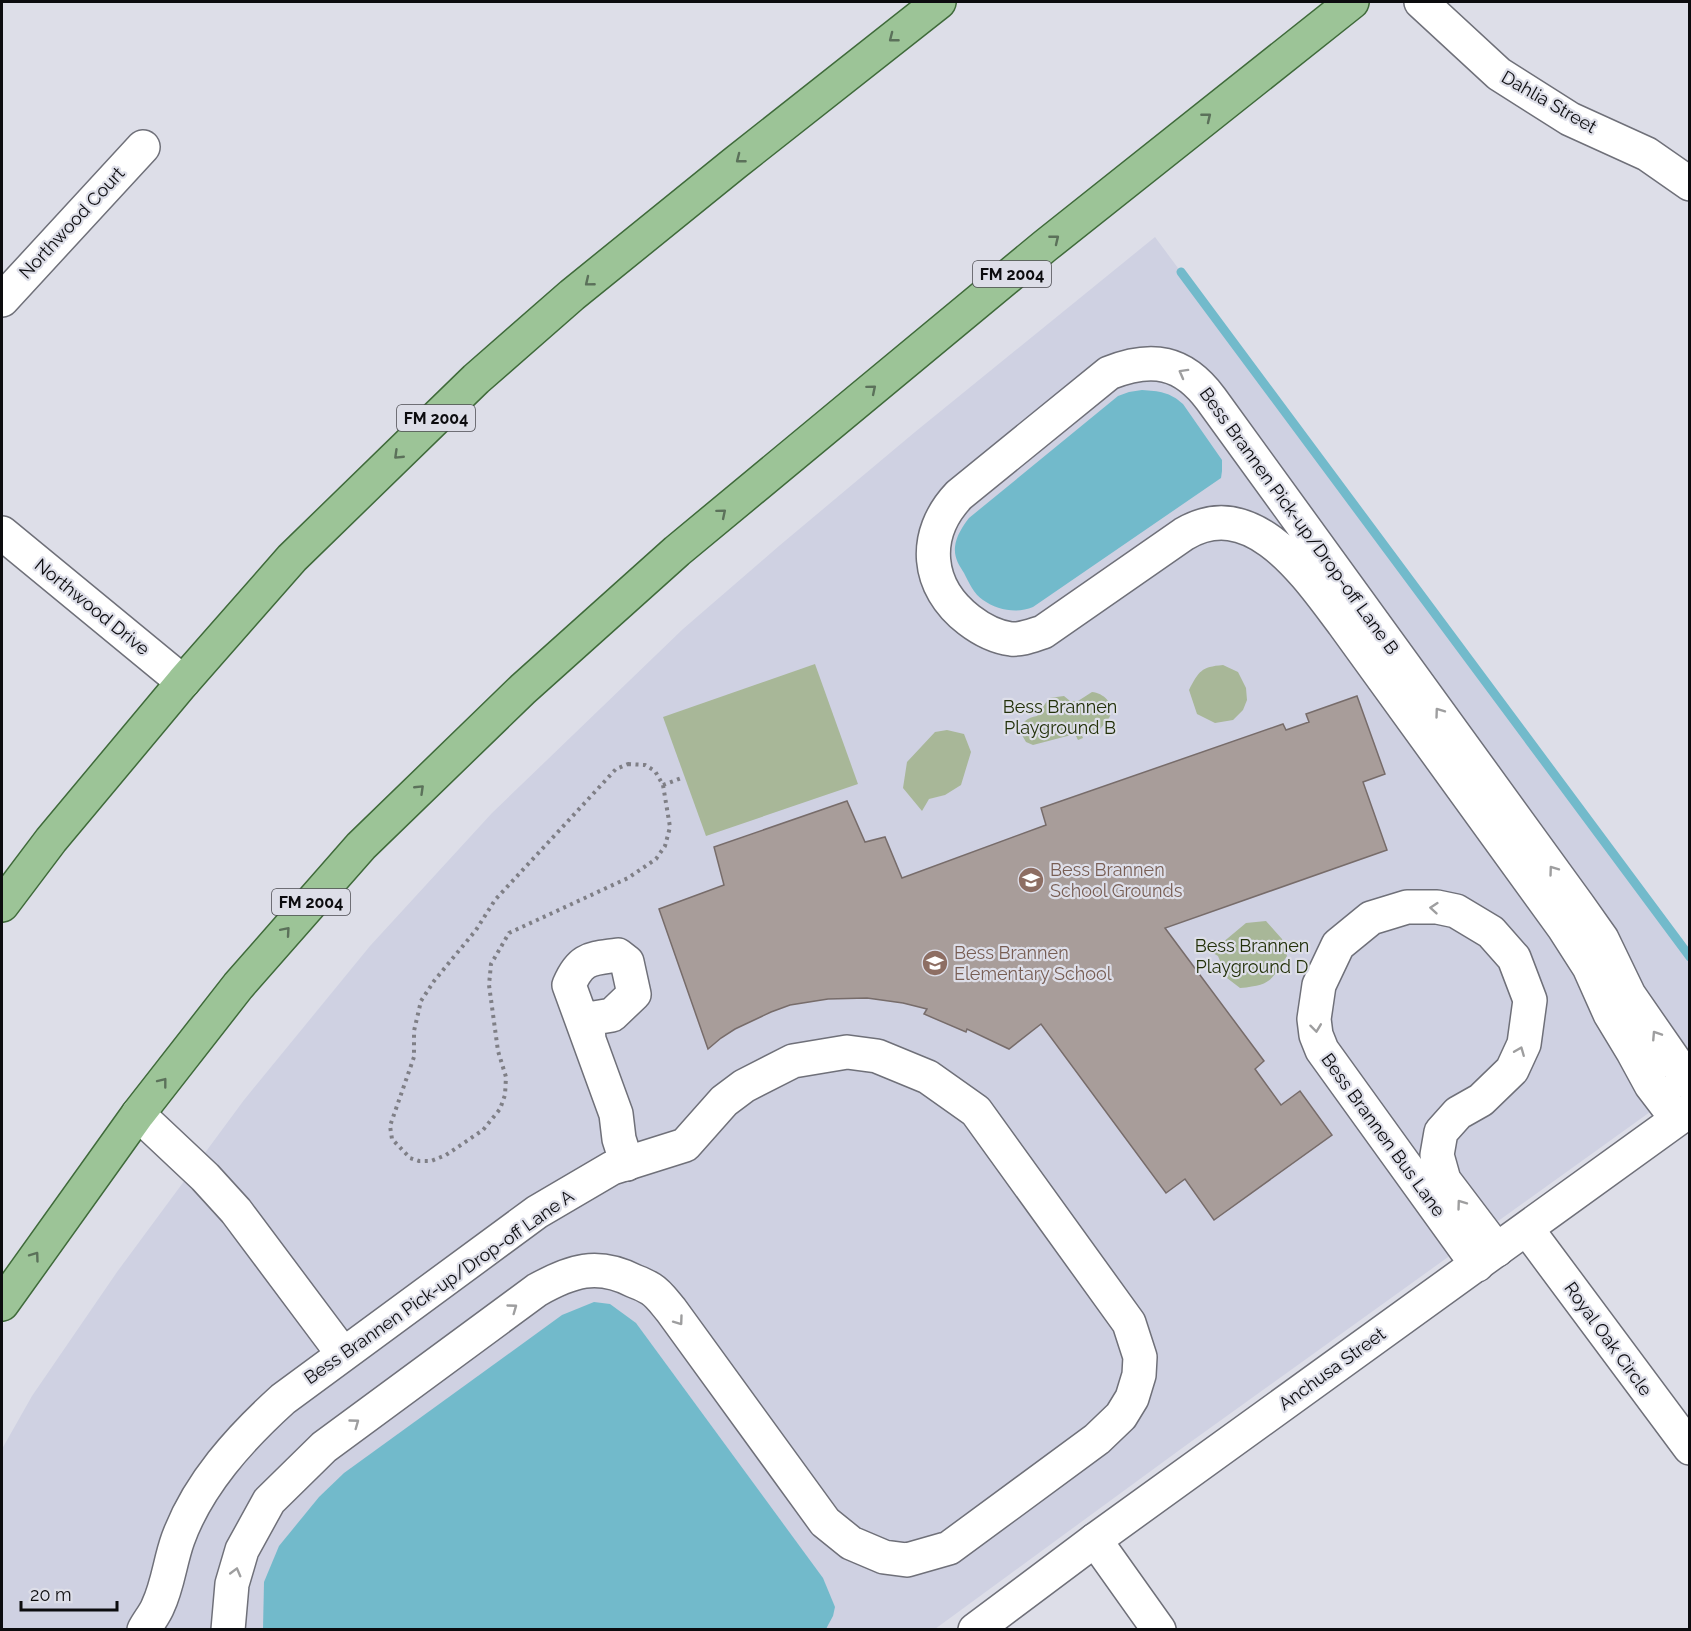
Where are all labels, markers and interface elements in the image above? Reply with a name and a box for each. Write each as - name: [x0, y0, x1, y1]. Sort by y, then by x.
- one-way arrow: [889, 30, 900, 41]
- street label: Dahlia Street: [1498, 66, 1601, 137]
- one-way arrow: [1201, 113, 1212, 124]
- one-way arrow: [736, 151, 747, 162]
- street label: Northwood Court: [15, 163, 129, 283]
- one-way arrow: [1048, 235, 1059, 246]
- road number: FM 2004: [973, 261, 1051, 287]
- one-way arrow: [585, 274, 596, 285]
- one-way arrow: [1179, 369, 1190, 380]
- street label: Bess Brannen Pick-up/Drop-off Lane B: [1196, 383, 1403, 658]
- one-way arrow: [865, 386, 876, 397]
- road number: FM 2004: [397, 405, 475, 431]
- one-way arrow: [394, 448, 405, 459]
- one-way arrow: [715, 510, 726, 521]
- street label: Northwood Drive: [31, 554, 154, 660]
- park label: Bess Brannen Playground B: [1003, 696, 1117, 738]
- one-way arrow: [1436, 708, 1447, 719]
- one-way arrow: [413, 785, 423, 796]
- place label: Bess Brannen School Grounds: [1050, 859, 1183, 901]
- school or university icon: Bess Brannen School Grounds: [1016, 865, 1046, 895]
- one-way arrow: [1550, 866, 1561, 877]
- road number: FM 2004: [272, 889, 350, 915]
- one-way arrow: [1429, 901, 1438, 914]
- one-way arrow: [279, 927, 290, 938]
- park label: Bess Brannen Playground D: [1195, 935, 1309, 977]
- place label: Bess Brannen Elementary School: [954, 942, 1112, 984]
- school or university icon: Bess Brannen Elementary School: [920, 948, 950, 978]
- one-way arrow: [1309, 1023, 1322, 1033]
- one-way arrow: [1652, 1031, 1663, 1042]
- one-way arrow: [1513, 1046, 1526, 1057]
- street label: Bess Brannen Bus Lane: [1317, 1049, 1450, 1221]
- one-way arrow: [155, 1078, 166, 1089]
- street label: Bess Brannen Pick-up/Drop-off Lane A: [300, 1185, 578, 1388]
- one-way arrow: [1458, 1199, 1469, 1210]
- one-way arrow: [28, 1251, 39, 1262]
- street label: Royal Oak Circle: [1560, 1278, 1657, 1400]
- one-way arrow: [506, 1304, 517, 1315]
- one-way arrow: [672, 1314, 683, 1325]
- street label: Anchusa Street: [1274, 1323, 1389, 1414]
- one-way arrow: [349, 1419, 360, 1430]
- one-way arrow: [229, 1567, 241, 1578]
- scale bar: [21, 1574, 117, 1612]
- text: 20 m: [30, 1584, 72, 1605]

